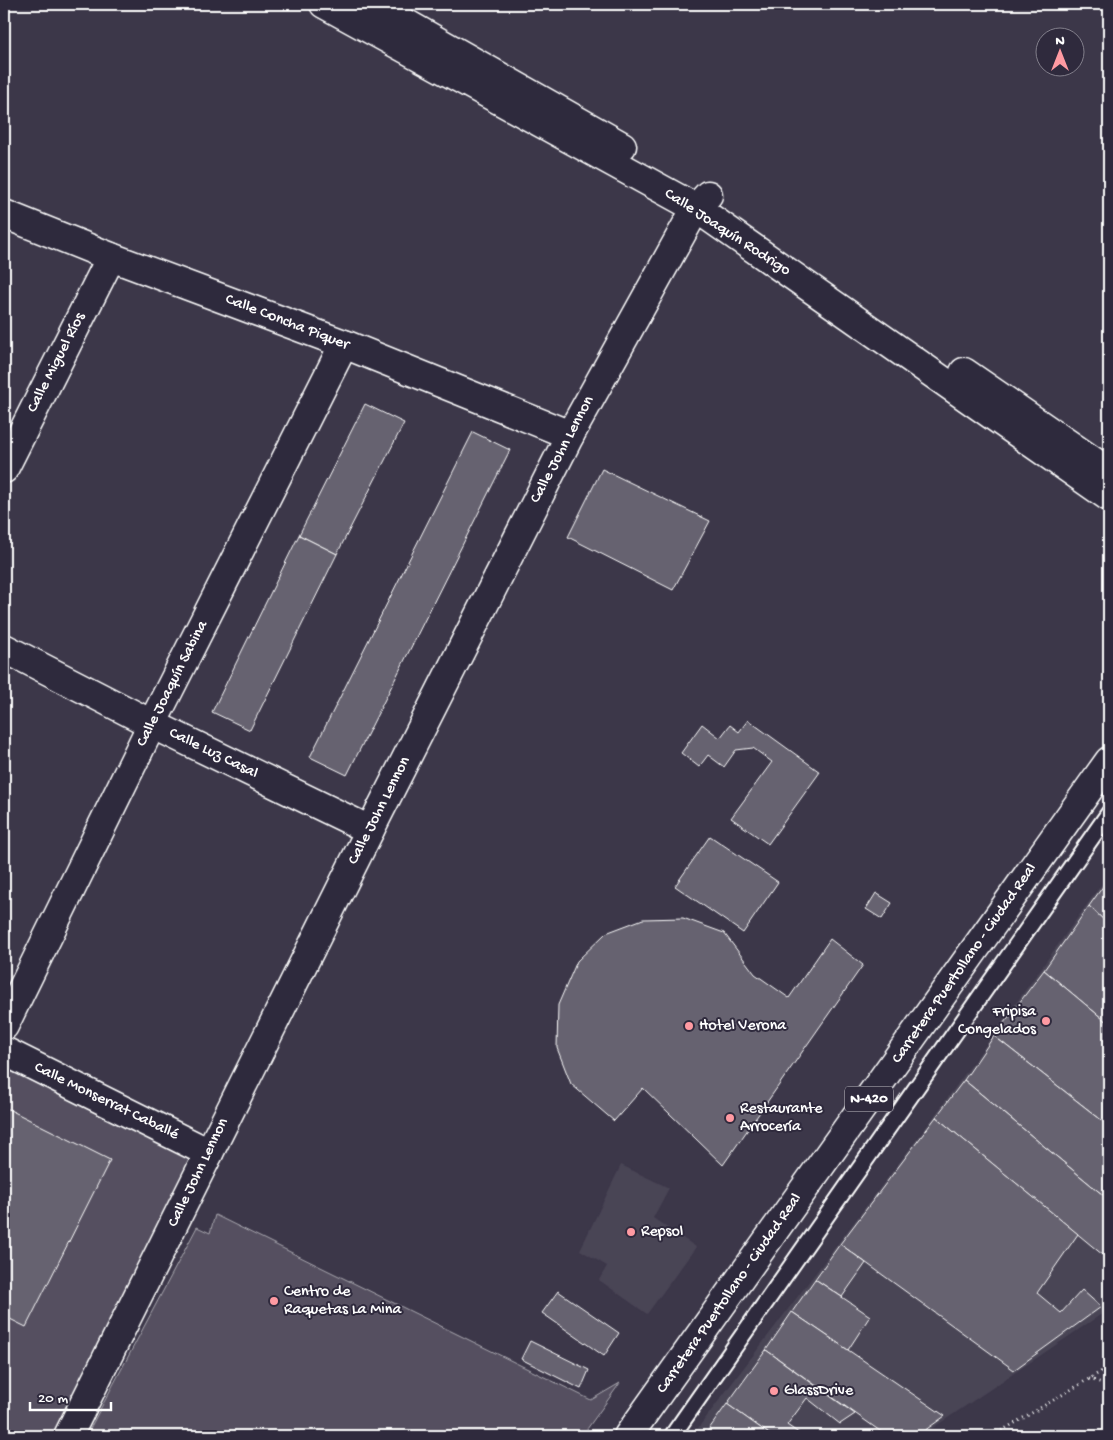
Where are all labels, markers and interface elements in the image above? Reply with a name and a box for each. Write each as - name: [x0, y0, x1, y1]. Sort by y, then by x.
- north arrow: [1036, 28, 1086, 78]
- text: N: [1055, 33, 1065, 50]
- street label: Calle Joaquín Rodrigo: [660, 185, 794, 281]
- street label: Calle Concha Piquer: [222, 291, 353, 356]
- street label: Calle Miguel Ríos: [24, 309, 91, 416]
- street label: Calle John Lennon: [527, 393, 599, 507]
- street label: Calle Joaquín Sabina: [133, 617, 214, 750]
- street label: Calle Luz Casal: [165, 724, 261, 784]
- street label: Calle John Lennon: [345, 753, 416, 868]
- street label: Carretera Puertollano - Ciudad Real: [888, 860, 1042, 1068]
- place label: Fripisa Congelados: [958, 1003, 1037, 1040]
- marker: Fripisa Congelados: [1040, 1015, 1052, 1027]
- place label: Hotel Verona: [699, 1017, 787, 1036]
- marker: Hotel Verona: [683, 1020, 695, 1032]
- street label: Calle Monserrat Caballé: [31, 1059, 182, 1146]
- road number: N-420: [845, 1086, 893, 1112]
- place label: Restaurante Arrocería: [740, 1100, 823, 1137]
- marker: Restaurante Arrocería: [724, 1112, 736, 1124]
- street label: Calle John Lennon: [164, 1115, 234, 1230]
- street label: Carretera Puertollano - Ciudad Real: [653, 1190, 807, 1398]
- place label: Repsol: [641, 1223, 683, 1242]
- marker: Repsol: [625, 1226, 637, 1238]
- place label: Centro de Raquetas La Mina: [284, 1283, 402, 1320]
- marker: Centro de Raquetas La Mina: [268, 1295, 280, 1307]
- scale bar: [30, 1380, 111, 1412]
- place label: GlassDrive: [784, 1382, 854, 1401]
- marker: GlassDrive: [768, 1385, 780, 1397]
- text: 20 m: [38, 1390, 68, 1408]

